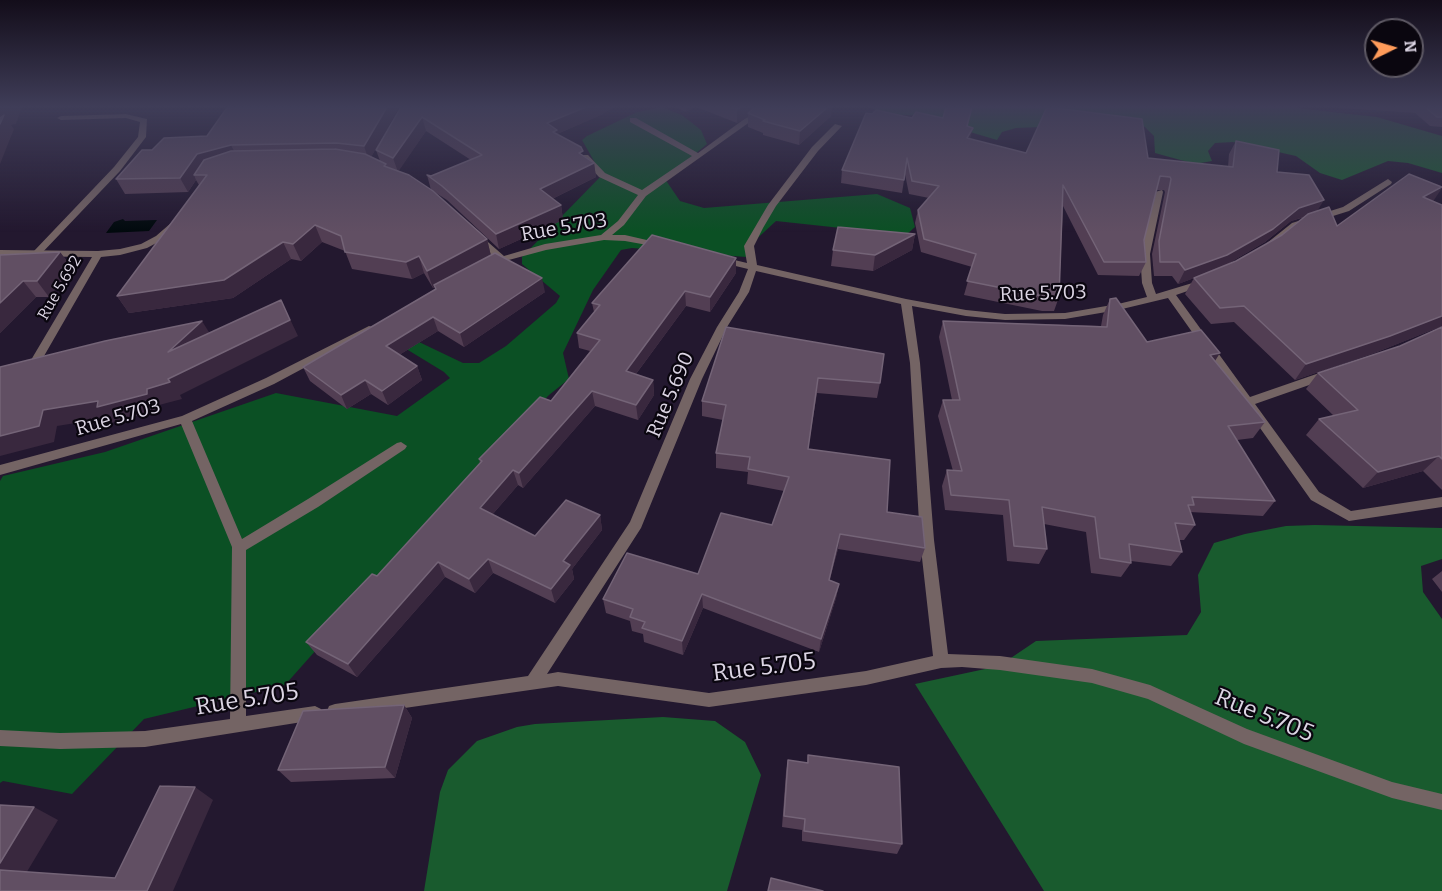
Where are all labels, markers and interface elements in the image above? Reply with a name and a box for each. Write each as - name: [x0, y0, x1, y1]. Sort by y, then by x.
- north arrow: [1364, 18, 1424, 78]
- text: N: [1400, 40, 1420, 54]
- street label: Rue 5.703: [519, 209, 609, 247]
- street label: Rue 5.692: [34, 253, 86, 323]
- street label: Rue 5.703: [999, 280, 1087, 308]
- street label: Rue 5.690: [642, 349, 700, 441]
- street label: Rue 5.703: [73, 394, 163, 442]
- street label: Rue 5.705: [711, 647, 817, 689]
- street label: Rue 5.705: [193, 678, 301, 722]
- street label: Rue 5.705: [1210, 683, 1318, 749]

